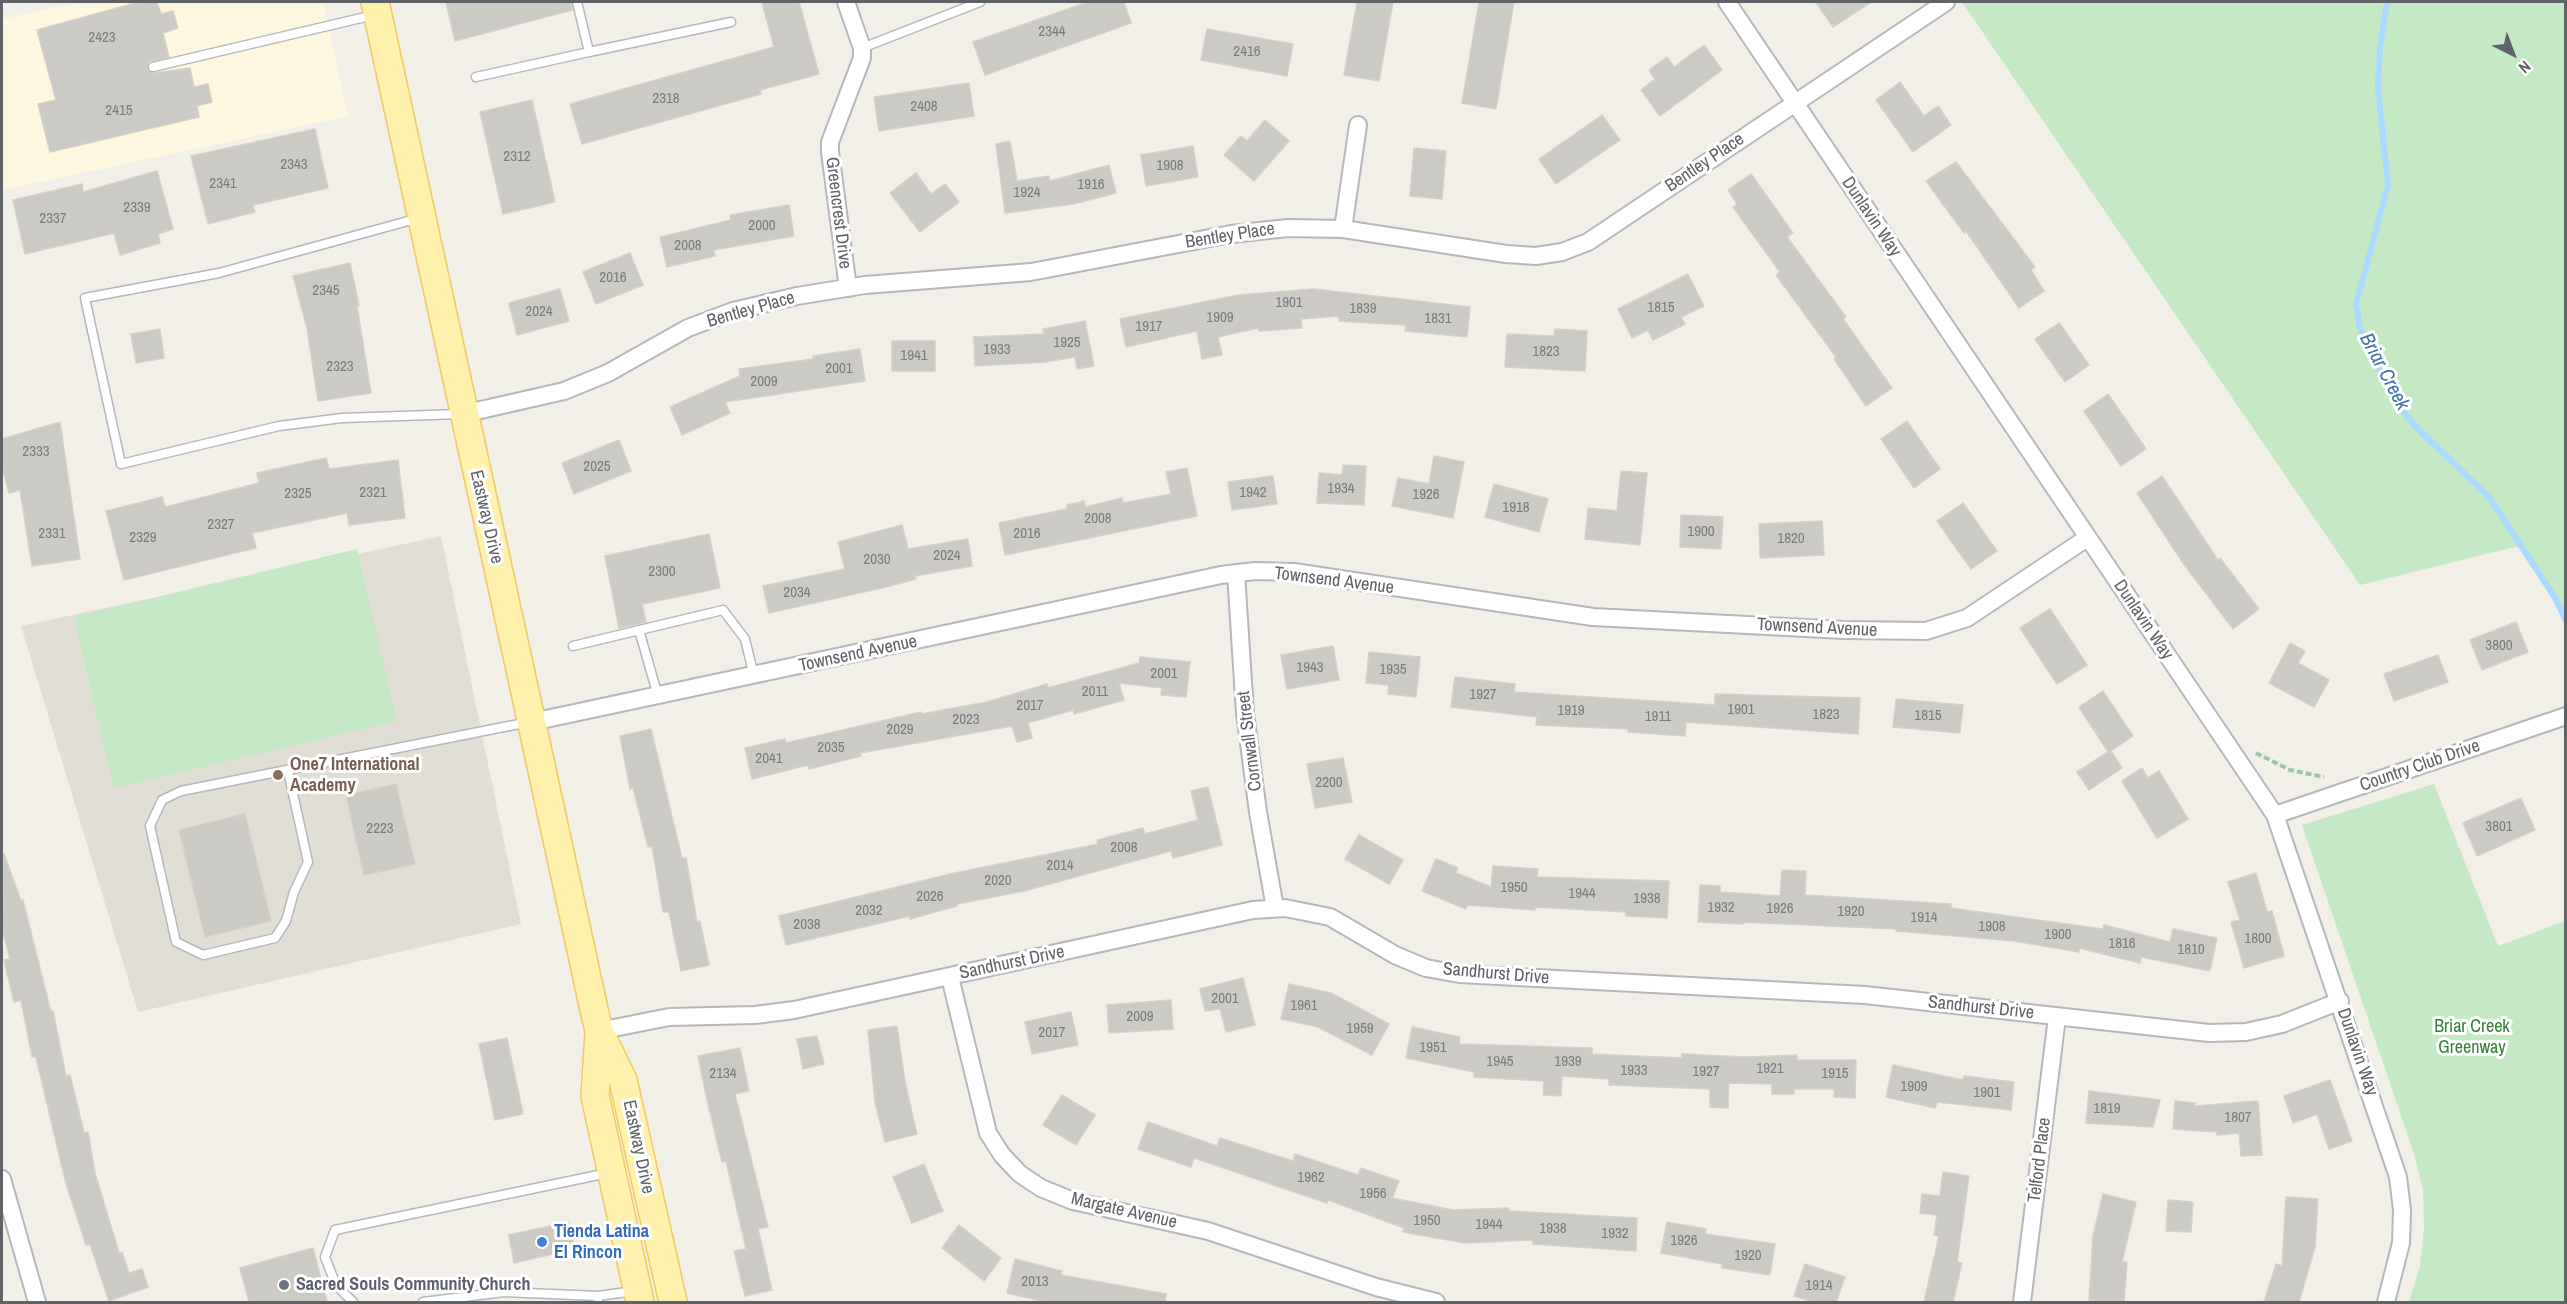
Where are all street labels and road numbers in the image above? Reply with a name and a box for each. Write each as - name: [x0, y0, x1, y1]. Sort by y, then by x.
- street label: Bentley Place: [1662, 129, 1748, 197]
- street label: Greencrest Drive: [820, 156, 856, 270]
- street label: Dunlavin Way: [1837, 173, 1905, 261]
- street label: Bentley Place: [1184, 218, 1276, 254]
- street label: Bentley Place: [705, 287, 797, 333]
- street label: Eastway Drive: [465, 468, 507, 566]
- street label: Townsend Avenue: [1273, 563, 1395, 599]
- street label: Dunlavin Way: [2109, 576, 2177, 664]
- street label: Townsend Avenue: [1756, 614, 1878, 642]
- street label: Townsend Avenue: [797, 631, 919, 677]
- street label: Cornwall Street: [1233, 690, 1267, 792]
- street label: Country Club Drive: [2357, 735, 2483, 797]
- street label: Sandhurst Drive: [958, 941, 1066, 985]
- street label: Sandhurst Drive: [1442, 959, 1550, 989]
- street label: Sandhurst Drive: [1927, 992, 2035, 1024]
- street label: Dunlavin Way: [2332, 1005, 2382, 1099]
- street label: Eastway Drive: [618, 1098, 658, 1196]
- street label: Telford Place: [2024, 1116, 2056, 1204]
- street label: Margate Avenue: [1069, 1188, 1179, 1234]

